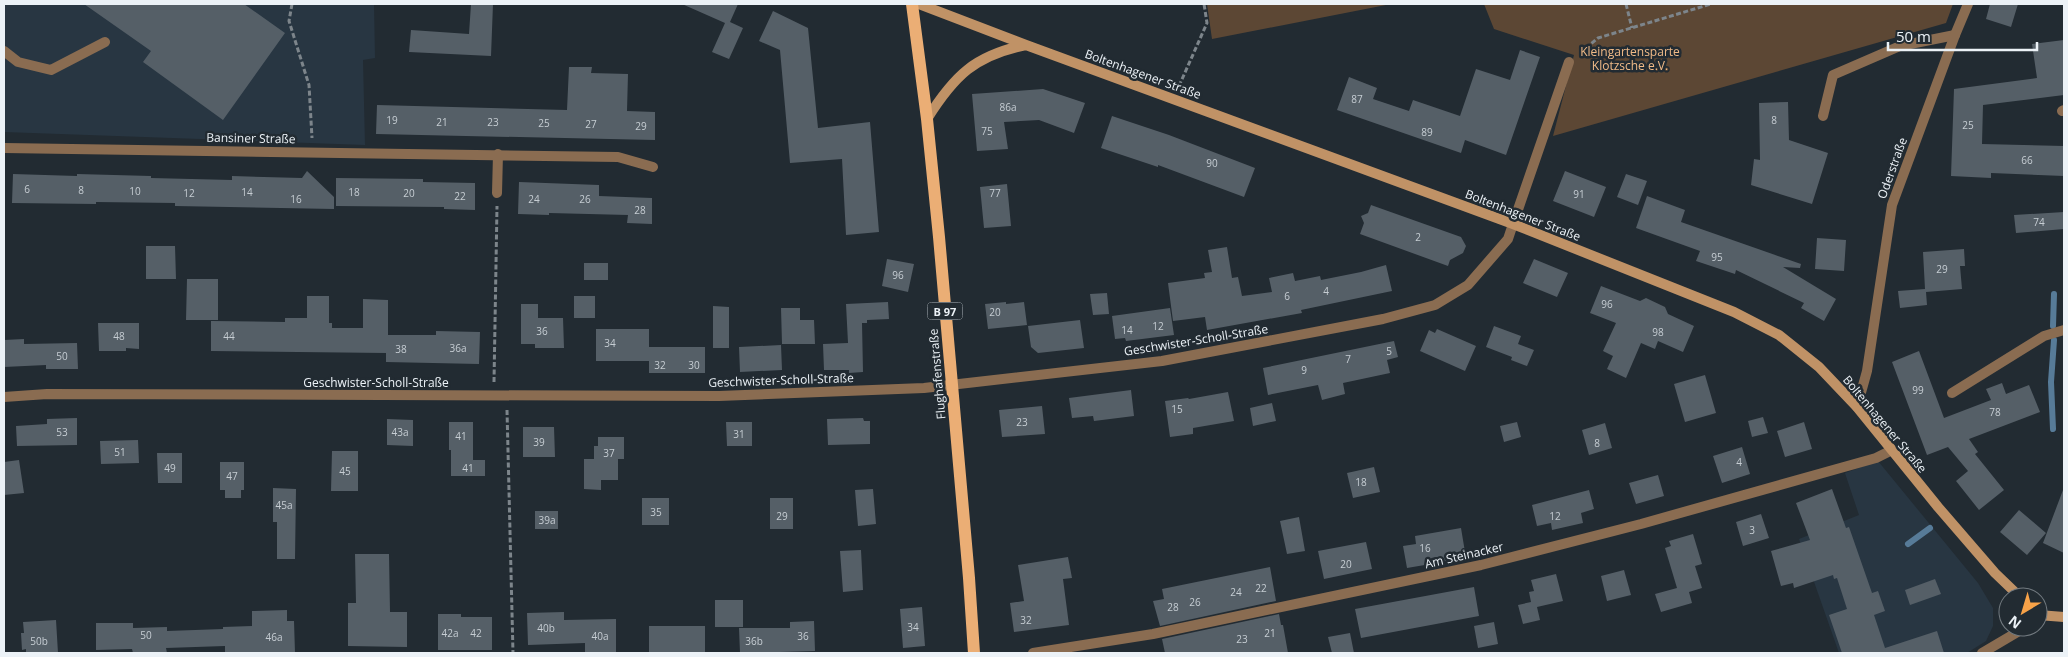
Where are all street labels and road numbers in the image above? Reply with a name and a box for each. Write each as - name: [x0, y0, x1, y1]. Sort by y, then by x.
- street label: Boltenhagener Straße: [1083, 45, 1204, 103]
- street label: Bansiner Straße: [206, 129, 296, 147]
- street label: Oderstraße: [1873, 135, 1911, 201]
- street label: Boltenhagener Straße: [1463, 185, 1583, 245]
- road number: B 97: [928, 302, 962, 320]
- street label: Geschwister-Scholl-Straße: [1123, 320, 1269, 360]
- street label: Flughafenstraße: [925, 328, 949, 420]
- street label: Geschwister-Scholl-Straße: [708, 369, 854, 391]
- street label: Boltenhagener Straße: [1839, 372, 1931, 477]
- street label: Geschwister-Scholl-Straße: [303, 374, 449, 391]
- street label: Am Steinacker: [1423, 538, 1505, 572]

